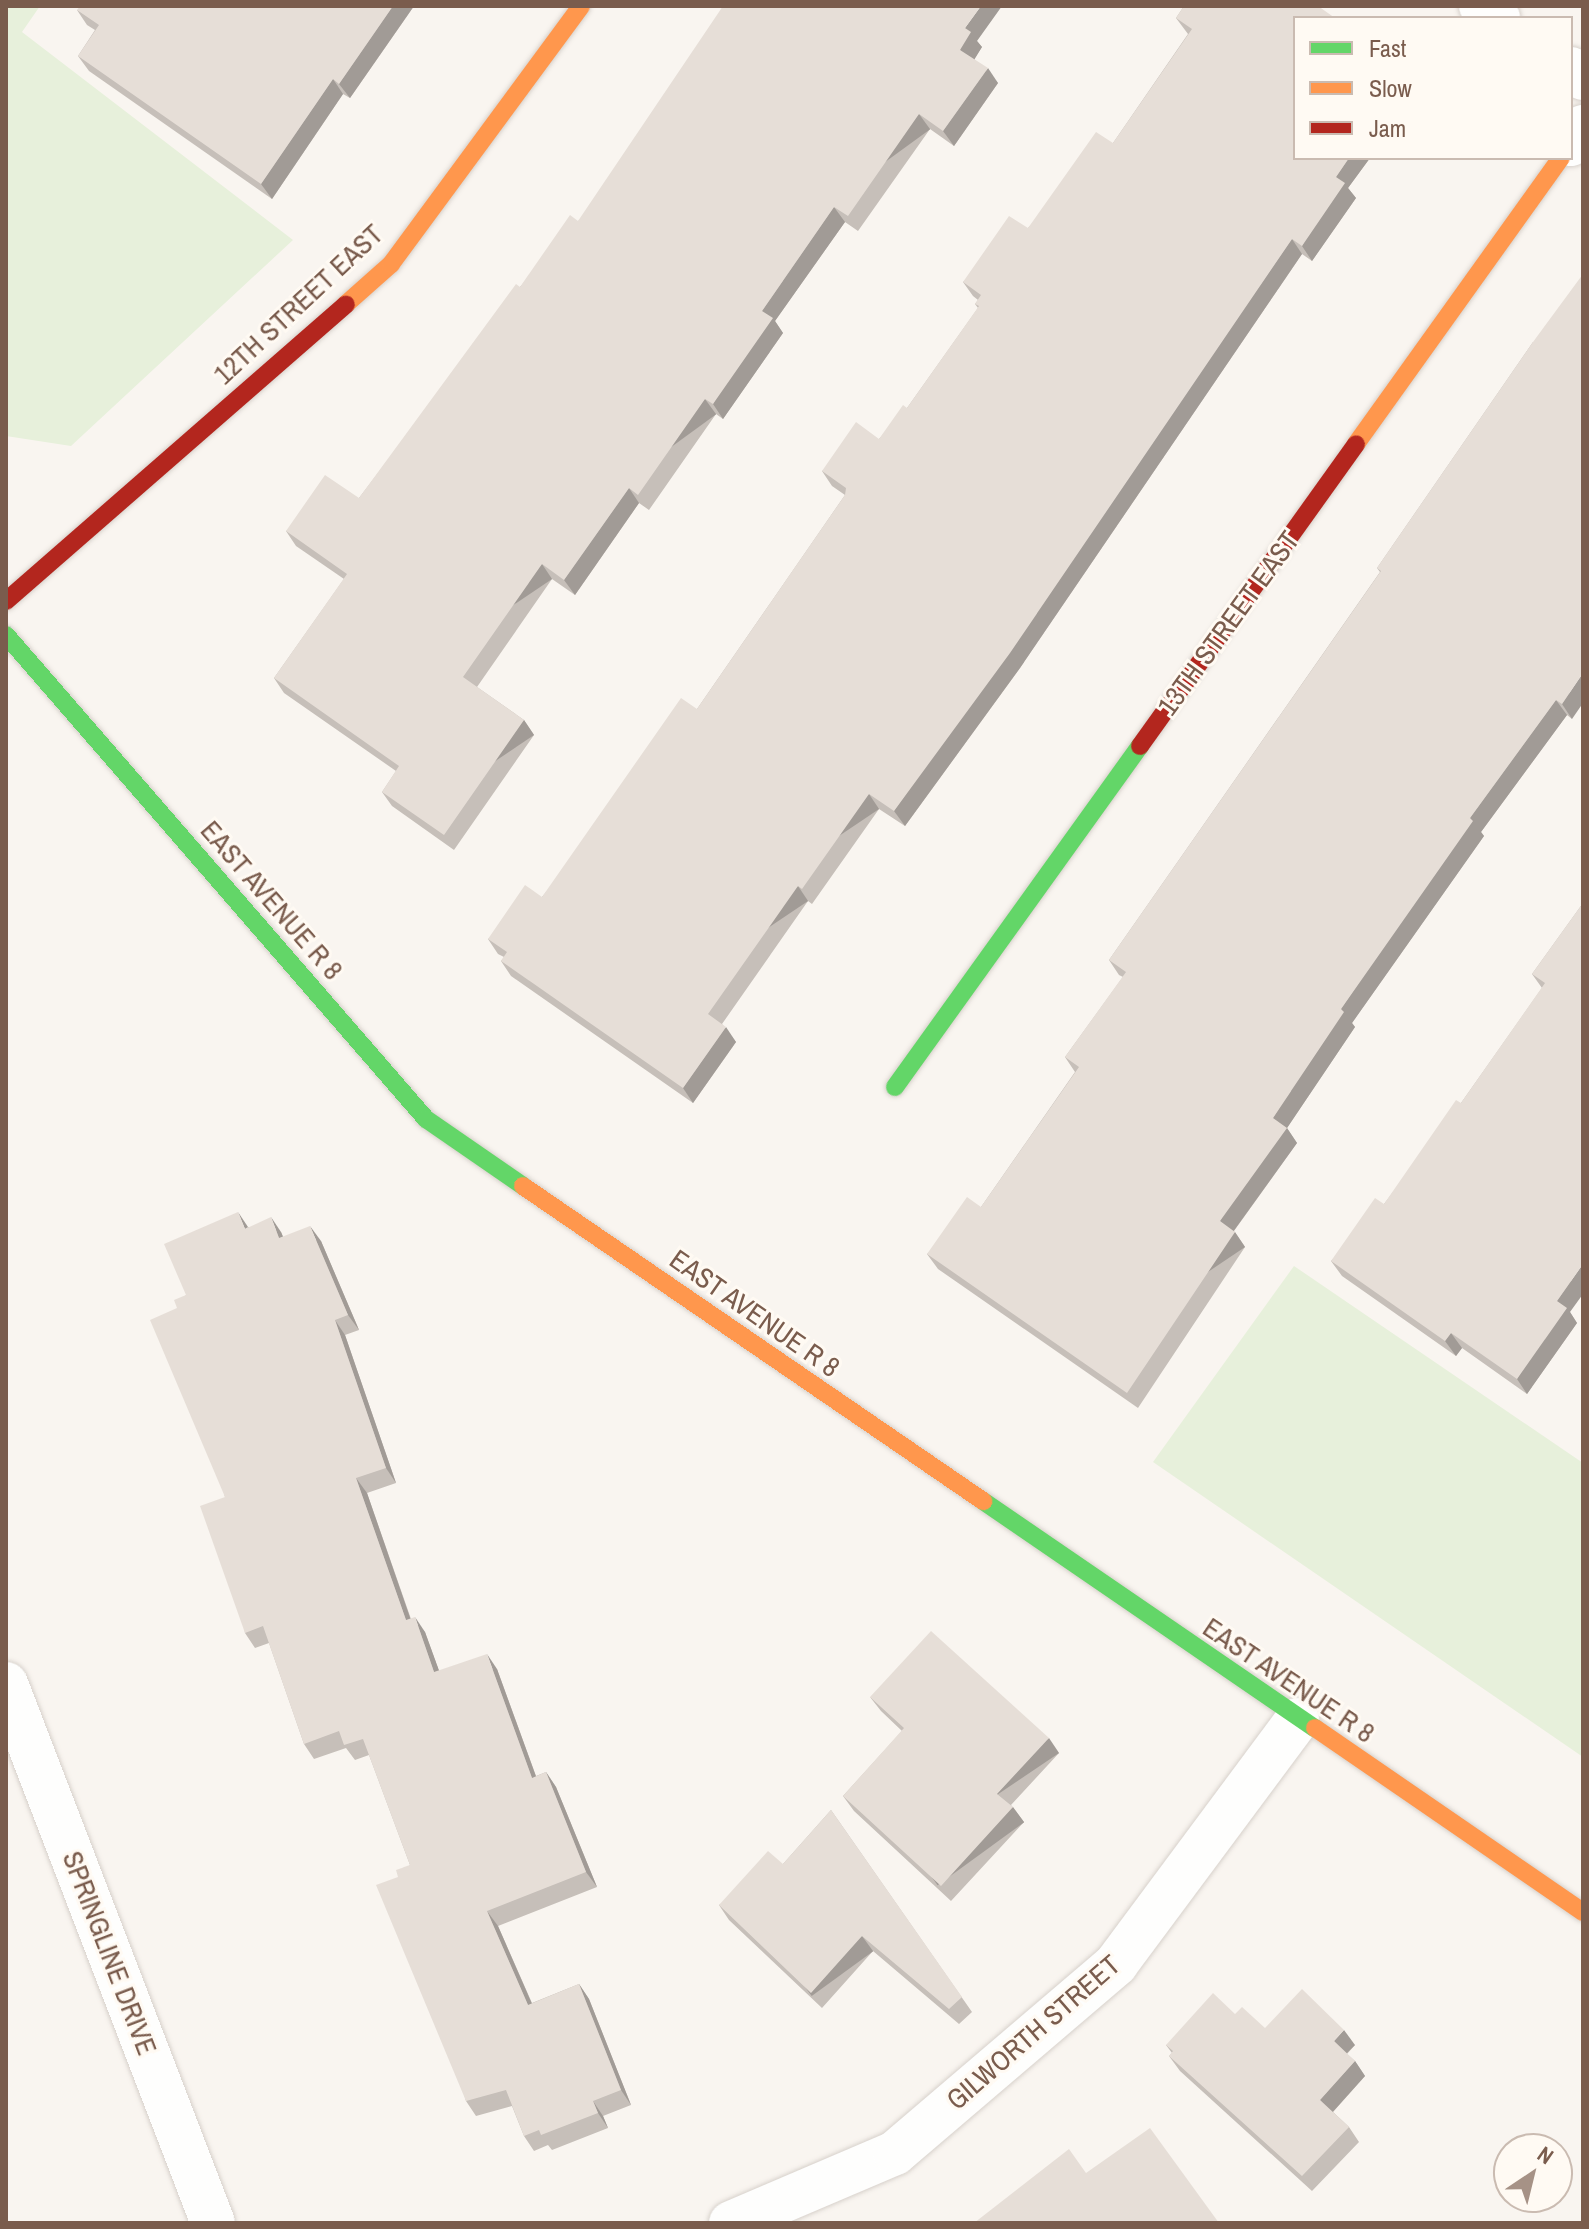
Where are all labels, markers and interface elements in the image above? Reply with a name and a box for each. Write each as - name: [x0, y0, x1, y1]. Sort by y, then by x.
- legend: [1293, 16, 1573, 160]
- text: Fast: [1369, 32, 1406, 64]
- text: Slow: [1369, 72, 1412, 104]
- text: Jam: [1369, 112, 1406, 144]
- street label: 12TH STREET EAST: [206, 217, 390, 391]
- street label: 13TH STREET EAST: [1150, 524, 1306, 722]
- street label: EAST AVENUE R 8: [193, 813, 351, 987]
- street label: EAST AVENUE R 8: [663, 1242, 847, 1384]
- street label: EAST AVENUE R 8: [1196, 1610, 1382, 1750]
- street label: SPRINGLINE DRIVE: [56, 1846, 164, 2060]
- street label: GILWORTH STREET: [939, 1948, 1127, 2116]
- north arrow: [1493, 2133, 1573, 2213]
- text: N: [1532, 2139, 1560, 2171]

